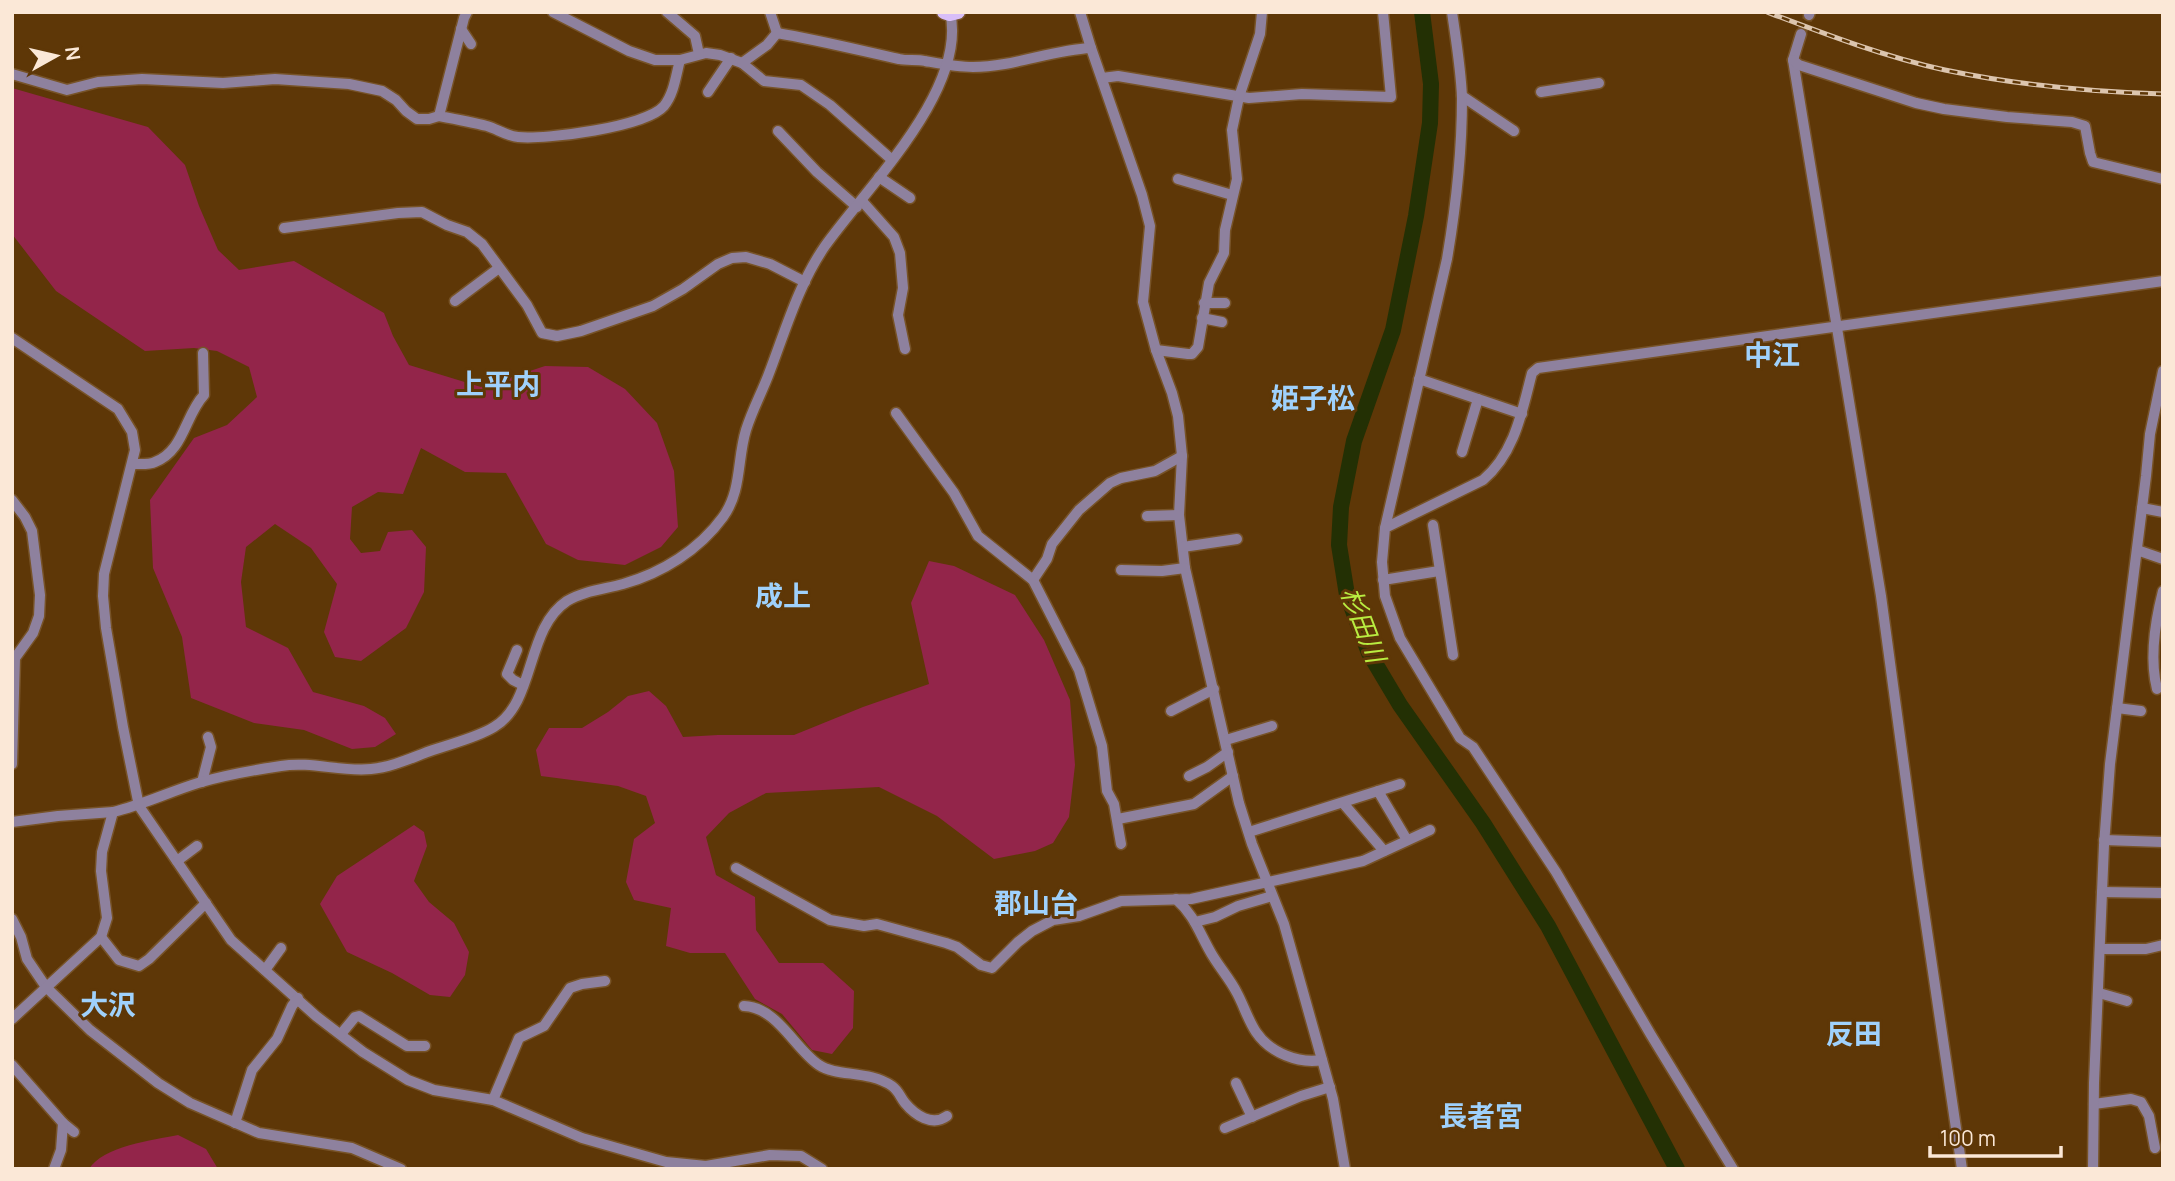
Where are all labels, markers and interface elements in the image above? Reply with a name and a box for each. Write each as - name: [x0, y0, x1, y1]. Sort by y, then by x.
- north arrow: [21, 21, 91, 91]
- text: N: [59, 45, 87, 62]
- district label: 中江: [1744, 335, 1800, 373]
- district label: 上平内: [456, 364, 540, 402]
- district label: 姫子松: [1271, 378, 1355, 416]
- district label: 成上: [755, 576, 811, 614]
- water label: 杉田川: [1333, 582, 1396, 670]
- district label: 郡山台: [994, 883, 1078, 921]
- district label: 大沢: [80, 985, 136, 1023]
- district label: 反田: [1826, 1014, 1882, 1052]
- district label: 長者宮: [1439, 1096, 1523, 1134]
- scale bar: [1930, 1114, 2061, 1158]
- text: 100 m: [1940, 1124, 1996, 1152]

